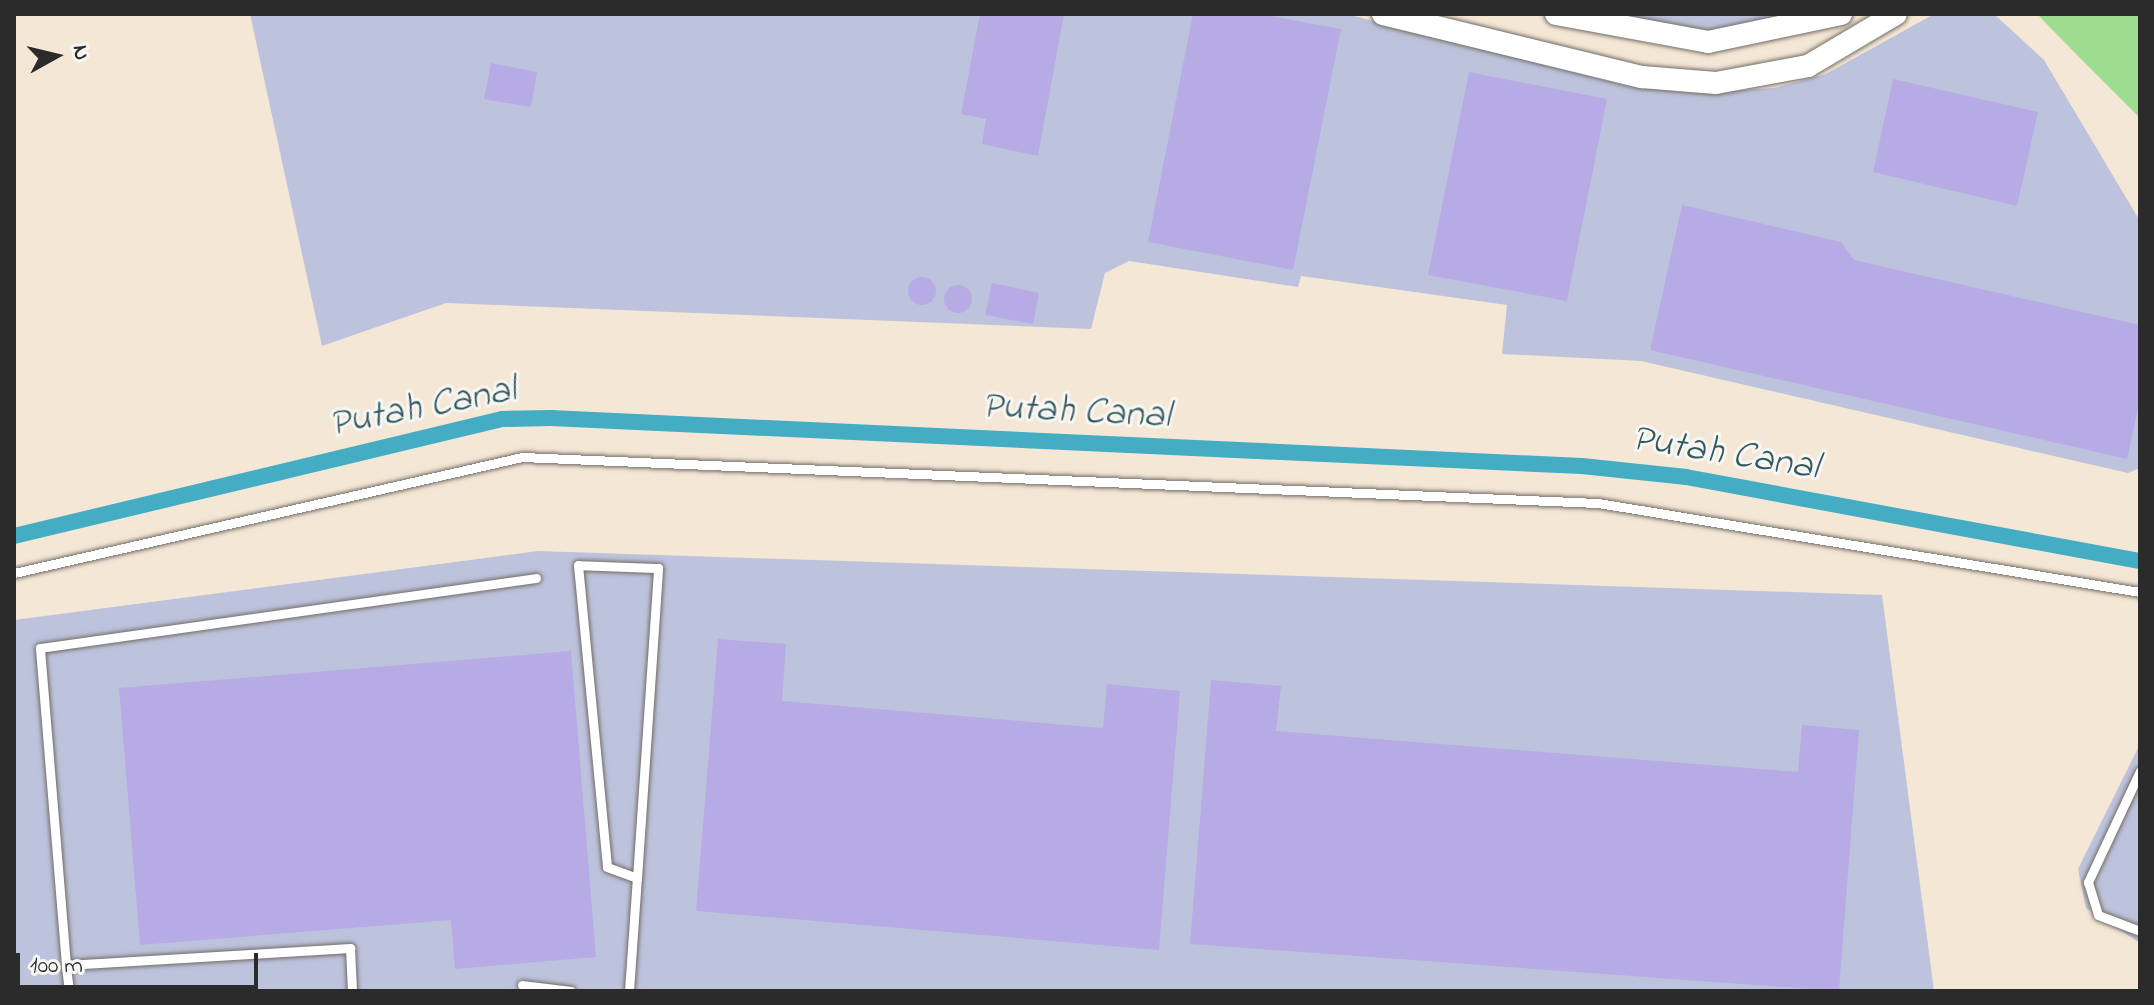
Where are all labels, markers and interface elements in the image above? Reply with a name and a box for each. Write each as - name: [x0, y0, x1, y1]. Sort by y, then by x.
- north arrow: [16, 16, 96, 96]
- text: N: [63, 43, 97, 62]
- water label: Putah Canal: [326, 369, 520, 449]
- water label: Putah Canal: [980, 385, 1172, 441]
- water label: Putah Canal: [1628, 418, 1822, 492]
- scale bar: [20, 937, 262, 987]
- text: 100 m: [30, 949, 83, 984]

